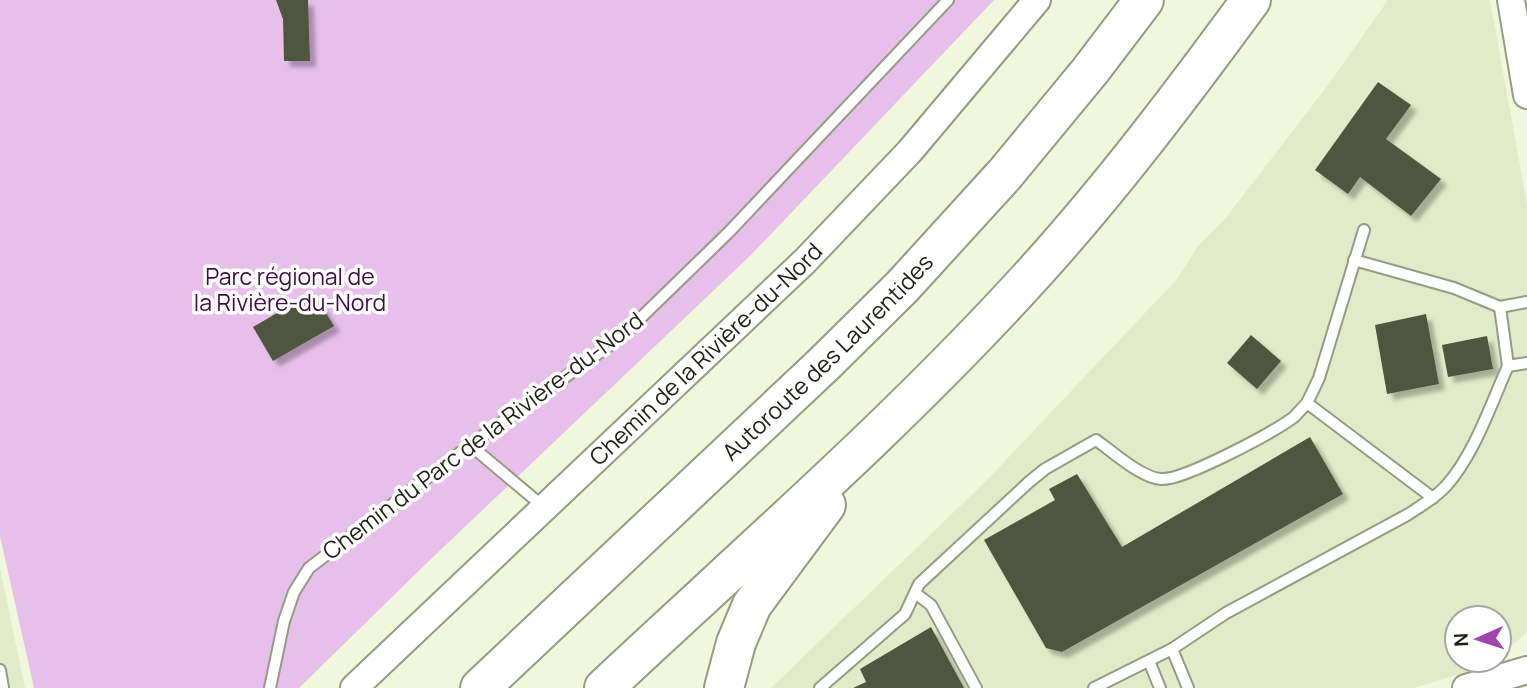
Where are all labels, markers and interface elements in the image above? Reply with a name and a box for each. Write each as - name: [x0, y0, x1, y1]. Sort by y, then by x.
- street label: Chemin de la Rivière-du-Nord: [582, 235, 829, 472]
- street label: Autoroute des Laurentides: [715, 246, 940, 467]
- park label: Parc régional de la Rivière-du-Nord: [194, 260, 386, 318]
- street label: Chemin du Parc de la Rivière-du-Nord: [316, 304, 649, 566]
- north arrow: [1443, 604, 1513, 674]
- text: N: [1448, 632, 1474, 647]

